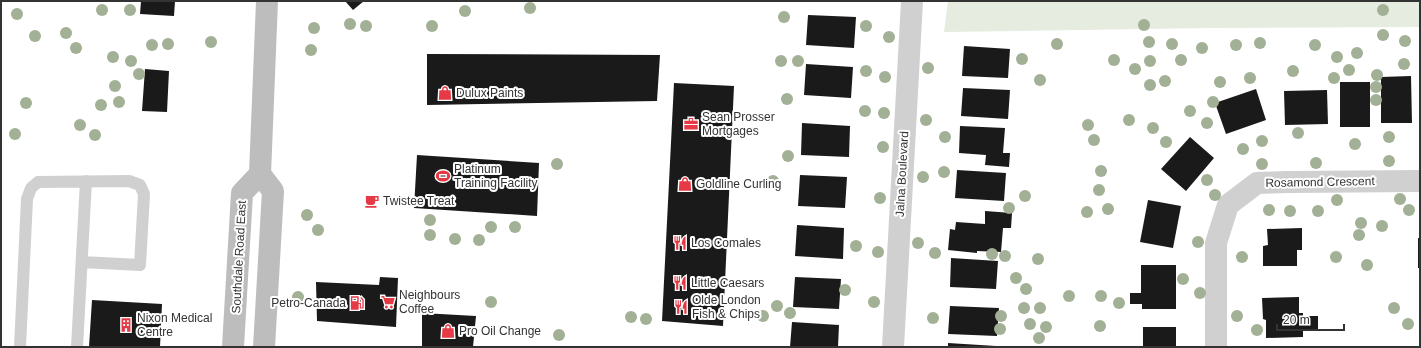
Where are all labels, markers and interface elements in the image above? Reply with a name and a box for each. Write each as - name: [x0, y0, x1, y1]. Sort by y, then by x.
- shop icon: Dulux Paints: [437, 85, 453, 101]
- place label: Dulux Paints: [456, 86, 523, 100]
- place label: Sean Prosser Mortgages: [702, 110, 775, 138]
- office icon: Sean Prosser Mortgages: [683, 116, 699, 132]
- street label: Jalna Boulevard: [893, 131, 911, 217]
- place label: Platinum Training Facility: [454, 162, 538, 190]
- sports icon: Platinum Training Facility: [435, 168, 451, 184]
- street label: Rosamond Crescent: [1265, 174, 1375, 190]
- shop icon: Goldline Curling: [677, 176, 693, 192]
- place label: Goldline Curling: [696, 177, 781, 191]
- cafe icon: Twistee Treat: [364, 193, 380, 209]
- place label: Twistee Treat: [383, 194, 455, 208]
- street label: Southdale Road East: [229, 199, 249, 314]
- restaurant icon: Los Comales: [672, 235, 688, 251]
- place label: Los Comales: [691, 236, 761, 250]
- restaurant icon: Little Caesars: [672, 275, 688, 291]
- place label: Little Caesars: [691, 276, 764, 290]
- place label: Neighbours Coffee: [399, 288, 460, 316]
- place label: Olde London Fish & Chips: [692, 293, 761, 321]
- supermarket icon: Neighbours Coffee: [380, 294, 396, 310]
- fuel station icon: Petro-Canada: [349, 295, 365, 311]
- place label: Petro-Canada: [271, 296, 346, 310]
- restaurant icon: Olde London Fish & Chips: [673, 299, 689, 315]
- scale bar: [1277, 306, 1344, 332]
- place label: Nixon Medical Centre: [137, 311, 212, 339]
- text: 20 m: [1283, 313, 1310, 327]
- building icon: Nixon Medical Centre: [118, 317, 134, 333]
- shop icon: Pro Oil Change: [440, 323, 456, 339]
- place label: Pro Oil Change: [459, 324, 541, 338]

